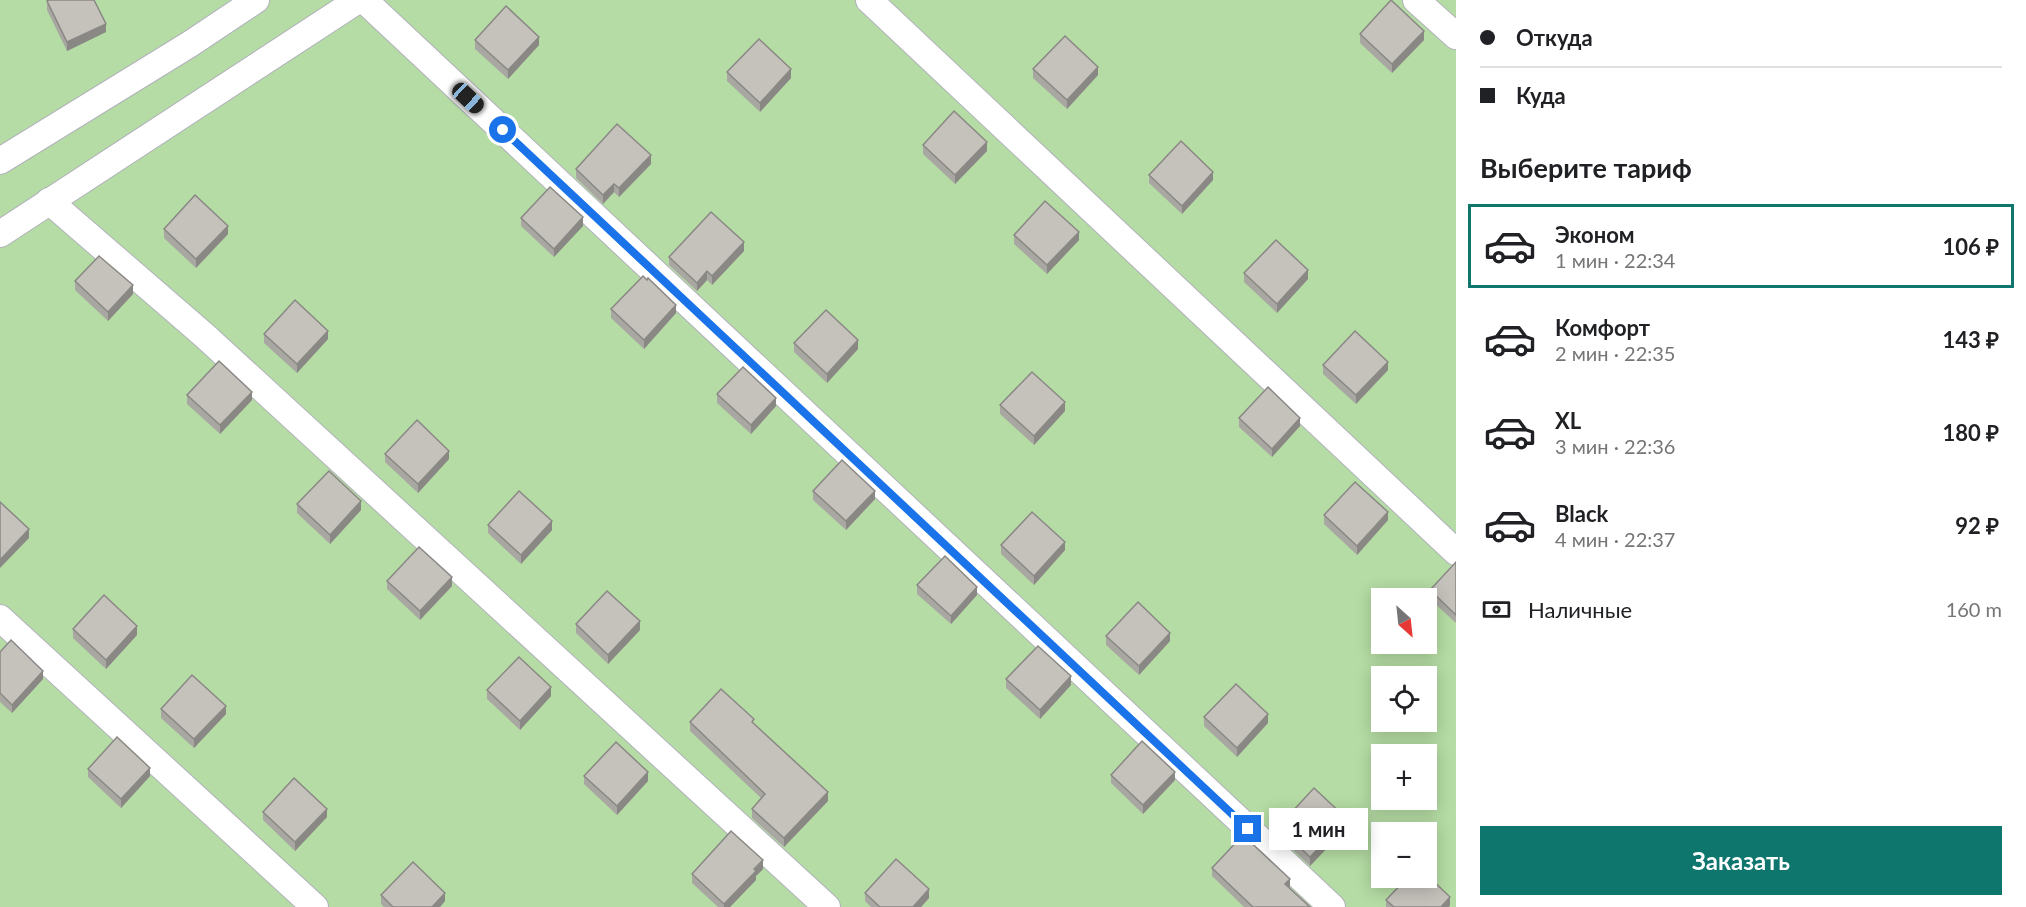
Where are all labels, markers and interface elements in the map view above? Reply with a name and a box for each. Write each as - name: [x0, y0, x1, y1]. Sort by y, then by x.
- text: Откуда: [1516, 24, 1593, 51]
- car: [449, 79, 487, 117]
- text: Куда: [1516, 82, 1566, 109]
- route start: [489, 116, 516, 143]
- text: Выберите тариф: [1480, 151, 1692, 184]
- icon: car: [1483, 219, 1537, 273]
- text: Эконом: [1555, 221, 1635, 248]
- text: 106 ₽: [1943, 233, 1999, 260]
- text: 1 мин · 22:34: [1555, 248, 1675, 272]
- icon: car: [1483, 312, 1537, 366]
- text: Комфорт: [1555, 314, 1650, 341]
- text: 143 ₽: [1943, 326, 1999, 353]
- text: 2 мин · 22:35: [1555, 341, 1675, 365]
- icon: car: [1483, 405, 1537, 459]
- text: XL: [1555, 407, 1581, 434]
- text: 180 ₽: [1943, 419, 1999, 446]
- text: 3 мин · 22:36: [1555, 434, 1675, 458]
- icon: car: [1483, 498, 1537, 552]
- text: Black: [1555, 500, 1608, 527]
- text: 92 ₽: [1955, 512, 1999, 539]
- text: 4 мин · 22:37: [1555, 527, 1675, 551]
- north arrow: [1371, 588, 1437, 654]
- map controls: [1371, 588, 1437, 888]
- icon: cash: [1480, 593, 1513, 626]
- text: Наличные: [1528, 596, 1632, 623]
- text: 160 m: [1946, 597, 2002, 621]
- button: locate: [1371, 666, 1437, 732]
- button: +: [1371, 744, 1437, 810]
- callout: 1 мин: [1269, 808, 1368, 850]
- route end: [1234, 815, 1261, 842]
- text: 1 мин: [1292, 817, 1345, 841]
- button: −: [1371, 822, 1437, 888]
- button: Заказать: [1480, 826, 2002, 895]

